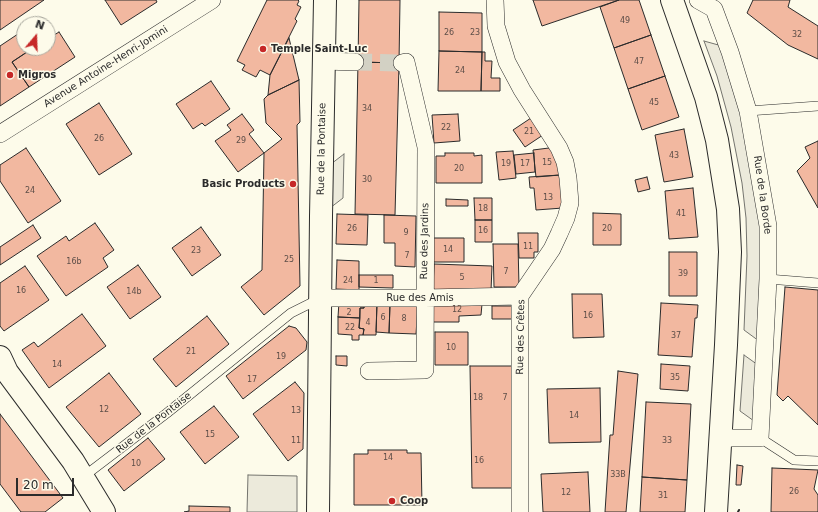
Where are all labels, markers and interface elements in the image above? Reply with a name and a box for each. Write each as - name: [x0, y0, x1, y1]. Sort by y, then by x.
- north arrow: [16, 16, 56, 56]
- house number: 49: [620, 16, 630, 26]
- text: N: [33, 17, 46, 33]
- street label: Avenue Antoine-Henri-Jomini: [42, 24, 170, 110]
- house number: 26: [444, 28, 454, 38]
- house number: 23: [470, 28, 480, 38]
- house number: 32: [792, 30, 802, 40]
- place label: Temple Saint-Luc: [271, 43, 367, 55]
- marker: Temple Saint-Luc: [258, 44, 268, 54]
- house number: 47: [634, 57, 644, 67]
- house number: 24: [455, 66, 465, 76]
- place label: Migros: [18, 69, 56, 81]
- marker: Migros: [5, 70, 15, 80]
- house number: 45: [649, 98, 659, 108]
- street label: Rue de la Pontaise: [315, 103, 329, 195]
- house number: 34: [362, 104, 372, 114]
- house number: 22: [441, 123, 451, 133]
- house number: 21: [524, 127, 534, 137]
- house number: 26: [94, 134, 104, 144]
- house number: 29: [236, 136, 246, 146]
- house number: 43: [669, 151, 679, 161]
- street label: Rue de la Borde: [751, 155, 773, 235]
- house number: 15: [542, 158, 552, 168]
- house number: 19: [501, 159, 511, 169]
- house number: 17: [520, 159, 530, 169]
- house number: 20: [454, 164, 464, 174]
- house number: 30: [362, 175, 372, 185]
- place label: Basic Products: [202, 178, 285, 190]
- marker: Basic Products: [288, 179, 298, 189]
- house number: 24: [25, 186, 35, 196]
- house number: 13: [543, 193, 553, 203]
- street label: Rue des Jardins: [418, 203, 432, 279]
- house number: 18: [478, 204, 488, 214]
- house number: 41: [676, 209, 686, 219]
- house number: 26: [347, 224, 357, 234]
- house number: 20: [602, 224, 612, 234]
- house number: 16: [478, 226, 488, 236]
- house number: 9: [403, 228, 409, 238]
- house number: 11: [523, 242, 533, 252]
- house number: 14: [443, 245, 453, 255]
- house number: 23: [191, 246, 201, 256]
- house number: 7: [404, 251, 410, 261]
- house number: 25: [284, 255, 294, 265]
- house number: 16b: [66, 257, 82, 267]
- house number: 7: [503, 267, 509, 277]
- house number: 39: [678, 269, 688, 279]
- house number: 5: [459, 273, 465, 283]
- house number: 24: [343, 276, 353, 286]
- house number: 1: [373, 276, 379, 286]
- house number: 16: [16, 286, 26, 296]
- house number: 14b: [126, 287, 142, 297]
- street label: Rue des Amis: [386, 292, 454, 304]
- street label: Rue des Crêtes: [514, 299, 528, 375]
- house number: 12: [452, 305, 462, 315]
- house number: 2: [346, 308, 352, 318]
- house number: 16: [583, 311, 593, 321]
- house number: 6: [380, 313, 386, 323]
- house number: 8: [401, 314, 407, 324]
- house number: 4: [365, 318, 371, 328]
- house number: 22: [345, 323, 355, 333]
- house number: 37: [671, 331, 681, 341]
- house number: 10: [446, 343, 456, 353]
- house number: 21: [186, 347, 196, 357]
- house number: 19: [276, 352, 286, 362]
- house number: 14: [52, 360, 62, 370]
- house number: 35: [670, 373, 680, 383]
- house number: 17: [247, 375, 257, 385]
- street label: Rue de la Pontaise: [114, 390, 194, 456]
- house number: 18: [473, 393, 483, 403]
- house number: 7: [502, 393, 508, 403]
- house number: 12: [99, 405, 109, 415]
- house number: 13: [291, 406, 301, 416]
- house number: 14: [569, 411, 579, 421]
- house number: 15: [205, 430, 215, 440]
- house number: 11: [291, 436, 301, 446]
- house number: 33: [662, 436, 672, 446]
- house number: 14: [383, 453, 393, 463]
- house number: 16: [474, 456, 484, 466]
- house number: 10: [131, 459, 141, 469]
- scale bar: [18, 470, 76, 496]
- house number: 33B: [610, 470, 626, 480]
- text: 20 m: [23, 478, 54, 492]
- house number: 26: [789, 487, 799, 497]
- house number: 12: [561, 488, 571, 498]
- house number: 31: [658, 491, 668, 501]
- place label: Coop: [400, 495, 428, 507]
- marker: Coop: [387, 496, 397, 506]

